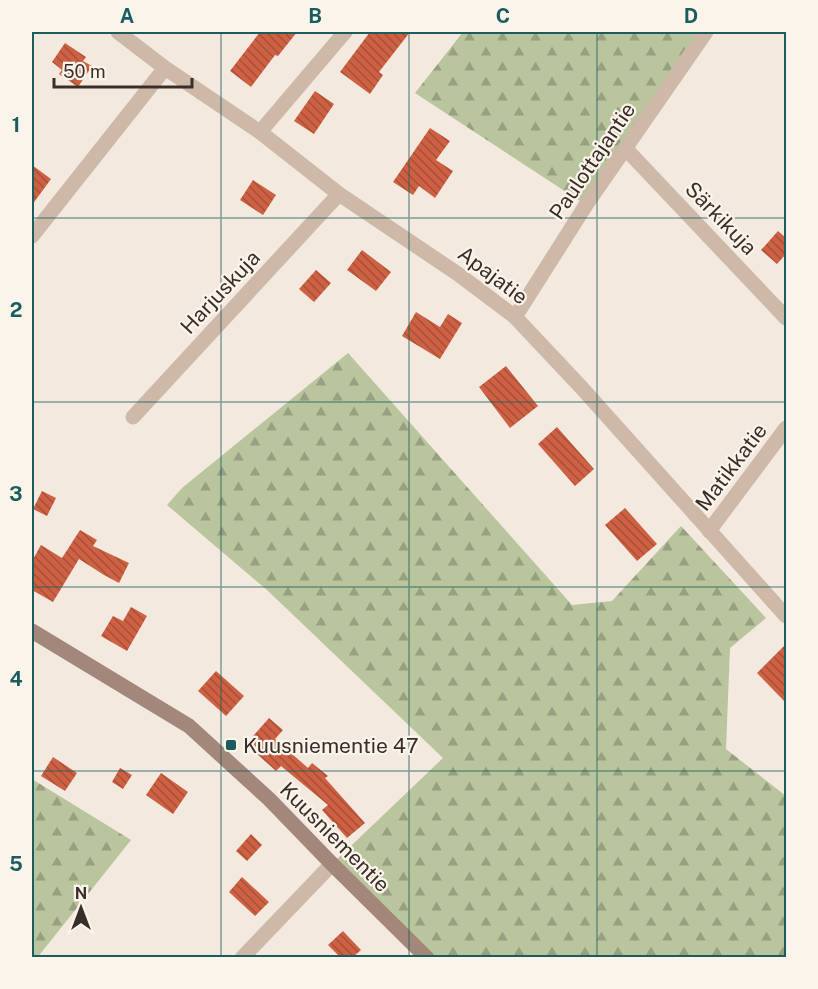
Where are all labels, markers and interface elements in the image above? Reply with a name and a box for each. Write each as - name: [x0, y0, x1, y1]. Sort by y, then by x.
- text: A: [120, 4, 134, 28]
- text: B: [308, 4, 322, 28]
- text: C: [496, 4, 510, 28]
- text: D: [684, 4, 698, 28]
- scale bar: [54, 51, 192, 89]
- text: 50 m: [63, 61, 106, 82]
- street label: Paulottajantie: [544, 98, 640, 224]
- text: 1: [12, 113, 20, 137]
- street label: Särkikuja: [680, 176, 762, 260]
- street label: Apajatie: [453, 241, 533, 309]
- street label: Harjuskuja: [175, 245, 265, 339]
- text: 2: [10, 298, 22, 322]
- street label: Matikkatie: [690, 418, 772, 516]
- text: 3: [9, 482, 23, 506]
- text: 4: [9, 667, 23, 691]
- place label: Kuusniementie 47: [243, 733, 419, 758]
- marker: Kuusniementie 47: [224, 738, 238, 752]
- street label: Kuusniementie: [275, 777, 395, 897]
- text: 5: [9, 852, 23, 876]
- north arrow: [51, 878, 111, 938]
- text: N: [75, 884, 87, 903]

